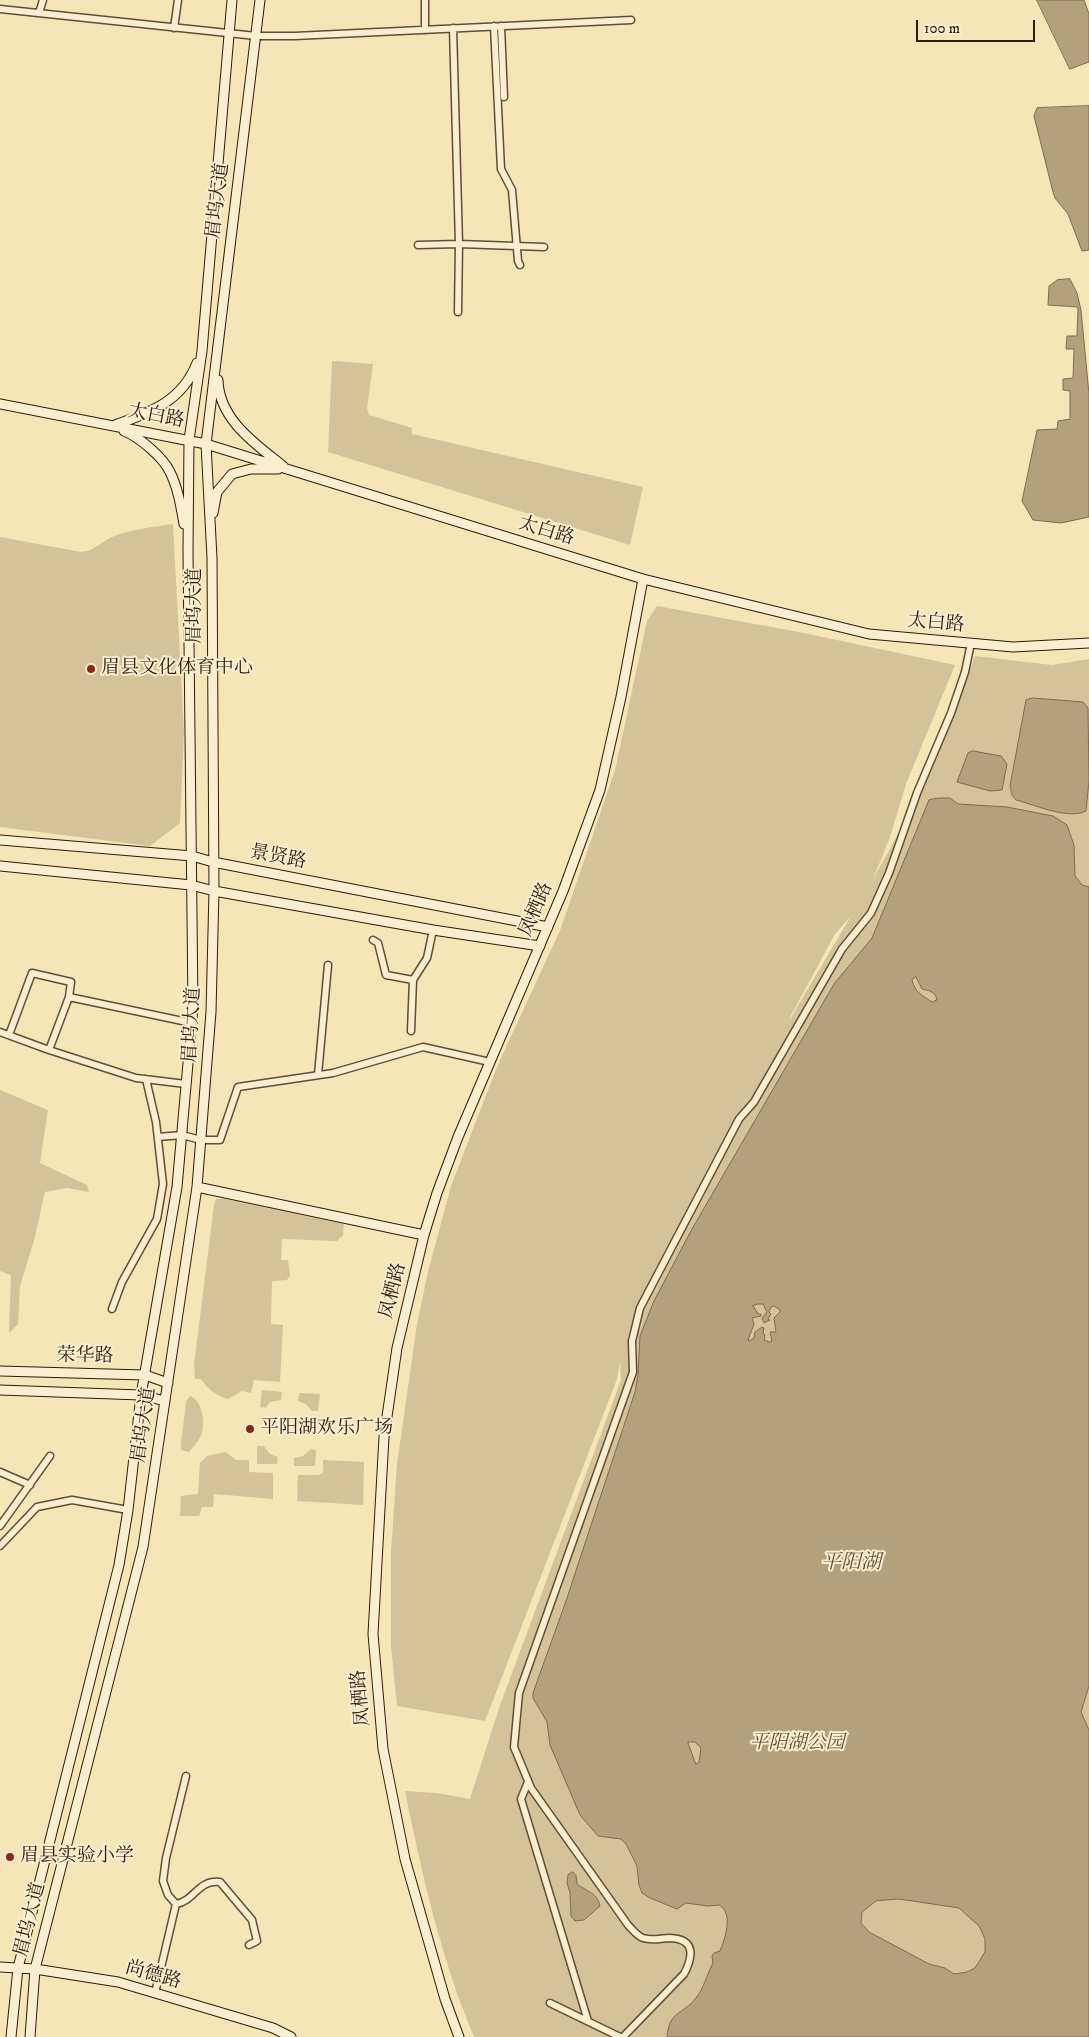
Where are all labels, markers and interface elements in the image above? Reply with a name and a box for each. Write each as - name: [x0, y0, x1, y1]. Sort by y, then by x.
- scale bar: [919, 10, 1038, 42]
- text: 100 m: [924, 19, 960, 38]
- street label: 眉坞大道: [203, 162, 235, 240]
- street label: 太白路: [126, 400, 186, 434]
- street label: 太白路: [515, 513, 577, 551]
- street label: 眉坞大道: [185, 568, 207, 644]
- street label: 太白路: [907, 610, 965, 638]
- place label: 眉县文化体育中心: [101, 658, 253, 680]
- marker: 眉县文化体育中心: [85, 663, 97, 675]
- street label: 景贤路: [248, 841, 308, 875]
- street label: 凤栖路: [515, 879, 559, 941]
- street label: 眉坞大道: [180, 986, 206, 1064]
- street label: 凤栖路: [376, 1261, 412, 1321]
- street label: 荣华路: [56, 1345, 114, 1369]
- street label: 眉坞大道: [128, 1386, 162, 1464]
- place label: 平阳湖欢乐广场: [260, 1418, 393, 1440]
- marker: 平阳湖欢乐广场: [244, 1423, 256, 1435]
- water label: 平阳湖: [821, 1552, 881, 1576]
- street label: 凤栖路: [348, 1669, 376, 1727]
- park label: 平阳湖公园: [750, 1733, 844, 1755]
- place label: 眉县实验小学: [20, 1846, 134, 1868]
- marker: 眉县实验小学: [4, 1851, 16, 1863]
- street label: 眉坞大道: [11, 1880, 51, 1960]
- street label: 尚德路: [122, 1957, 184, 1995]

